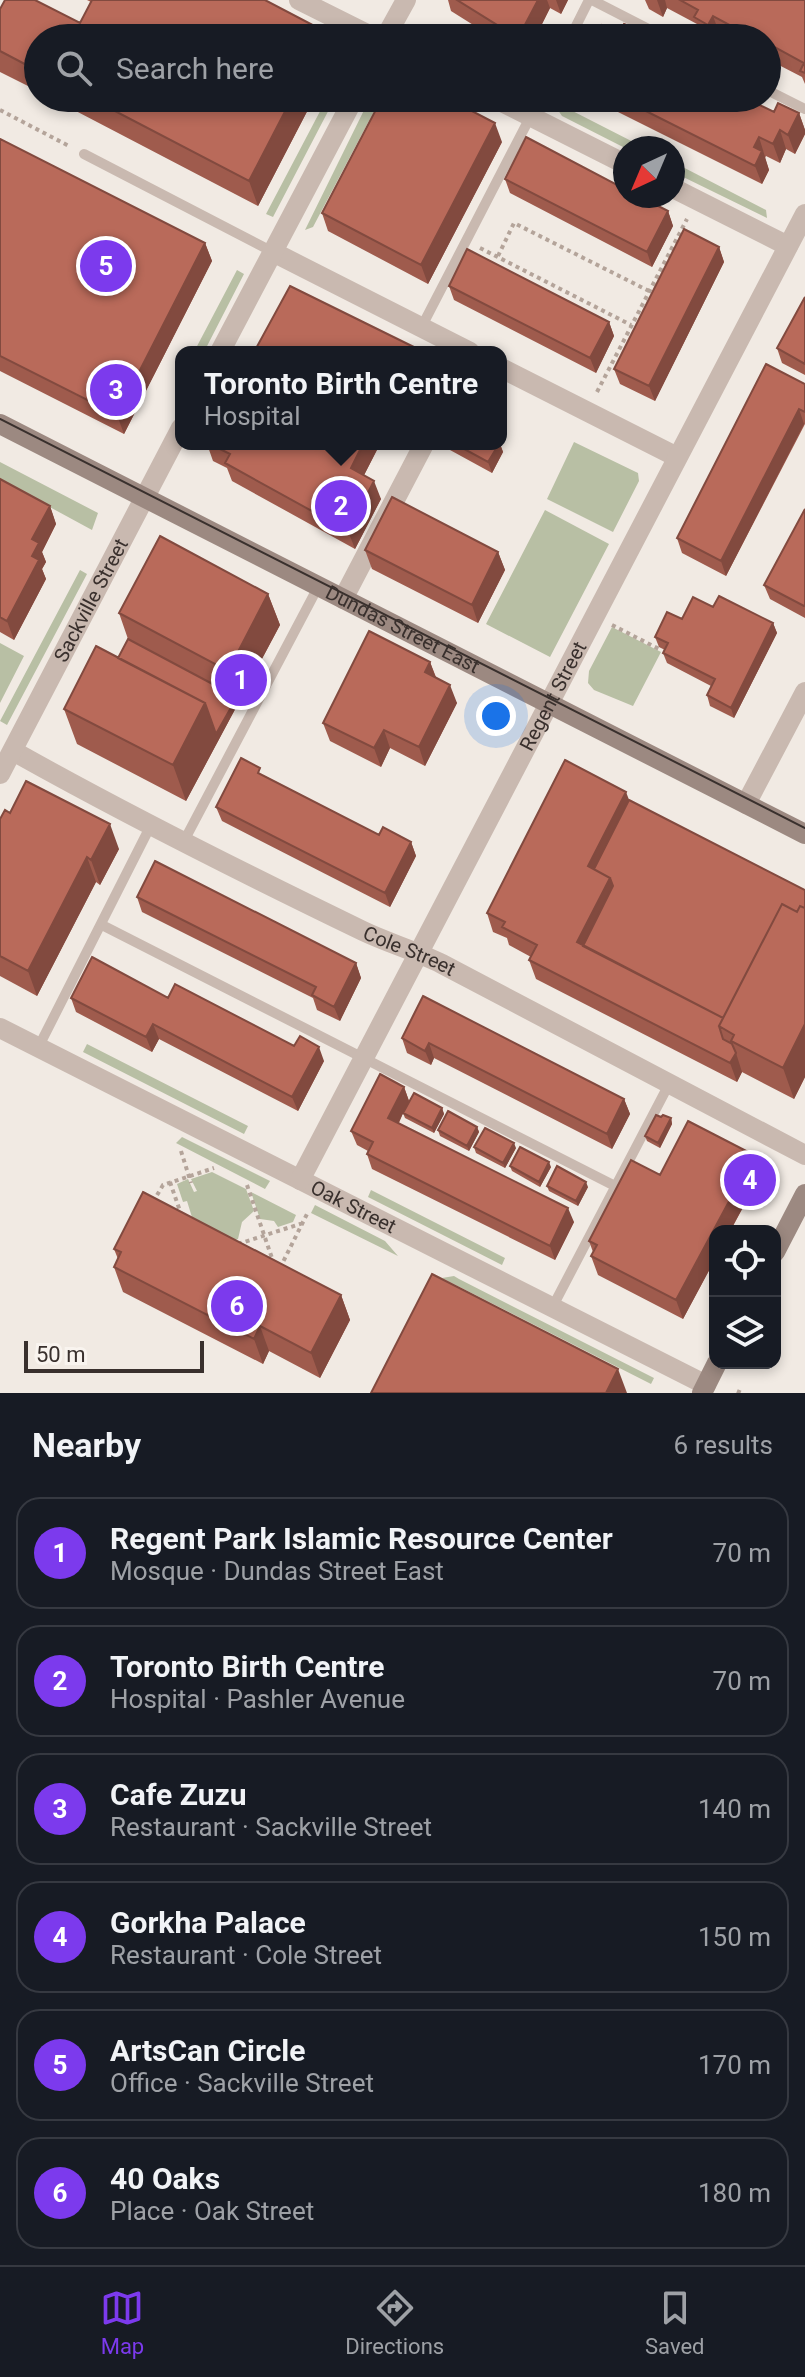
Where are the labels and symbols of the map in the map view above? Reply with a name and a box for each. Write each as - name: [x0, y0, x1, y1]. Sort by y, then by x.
- north arrow: [613, 136, 685, 208]
- pin: 5: [80, 236, 132, 296]
- pin: 3: [90, 360, 142, 420]
- pin: 2: [315, 476, 367, 536]
- street label: Sackville Street: [49, 534, 133, 666]
- street label: Dundas Street East: [322, 580, 484, 678]
- street label: Regent Street: [514, 637, 591, 755]
- pin: 1: [215, 650, 267, 710]
- your location: [476, 696, 516, 736]
- street label: Cole Street: [359, 921, 460, 981]
- pin: 4: [724, 1150, 776, 1210]
- street label: Oak Street: [307, 1175, 400, 1238]
- pin: 6: [211, 1276, 263, 1336]
- scale bar: [24, 1337, 204, 1373]

